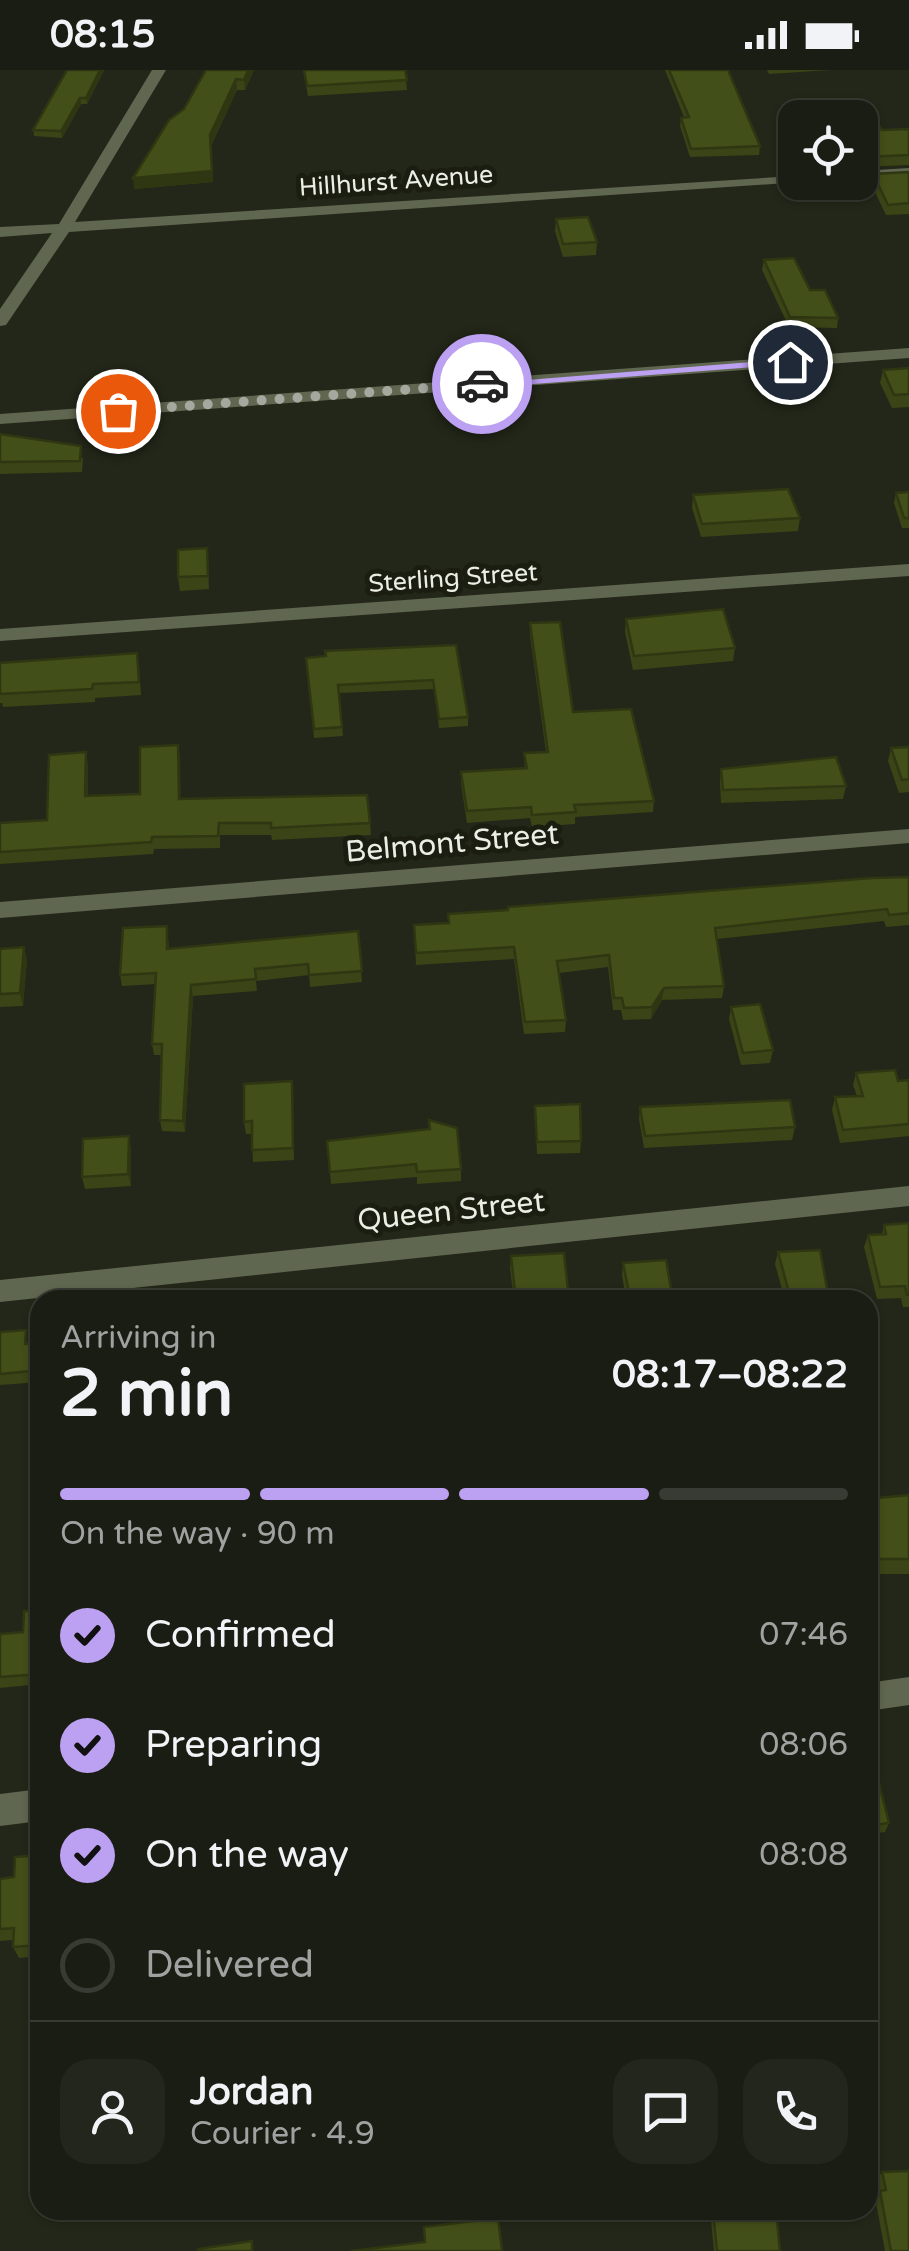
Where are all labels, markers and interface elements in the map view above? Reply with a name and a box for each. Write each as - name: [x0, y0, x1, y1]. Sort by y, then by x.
- text: 08:15: [50, 12, 155, 58]
- map controls: [778, 100, 878, 200]
- button: locate: [778, 100, 878, 200]
- street label: Hillhurst Avenue: [298, 159, 494, 203]
- pin: [748, 320, 833, 405]
- courier: [432, 334, 532, 434]
- icon: home: [763, 335, 818, 390]
- icon: car: [455, 357, 510, 412]
- pin: [76, 369, 161, 454]
- icon: bag: [91, 384, 146, 439]
- street label: Sterling Street: [367, 557, 539, 599]
- street label: Belmont Street: [344, 815, 560, 871]
- street label: Queen Street: [355, 1183, 547, 1239]
- text: Arriving in: [60, 1319, 217, 1357]
- text: 08:17–08:22: [612, 1352, 848, 1398]
- text: 2 min: [60, 1355, 233, 1434]
- text: On the way · 90 m: [60, 1515, 335, 1553]
- icon: check: [60, 1608, 115, 1663]
- text: Confirmed: [145, 1612, 336, 1658]
- text: 07:46: [759, 1616, 848, 1654]
- icon: check: [60, 1718, 115, 1773]
- text: Preparing: [145, 1722, 322, 1768]
- text: 08:06: [759, 1726, 848, 1764]
- icon: check: [60, 1828, 115, 1883]
- text: On the way: [145, 1832, 349, 1878]
- text: 08:08: [759, 1836, 848, 1874]
- text: Delivered: [145, 1942, 314, 1988]
- button: person: [60, 2059, 165, 2164]
- button: chat: [613, 2059, 718, 2164]
- button: phone: [743, 2059, 848, 2164]
- text: Jordan: [190, 2069, 313, 2115]
- text: Courier · 4.9: [190, 2115, 375, 2153]

